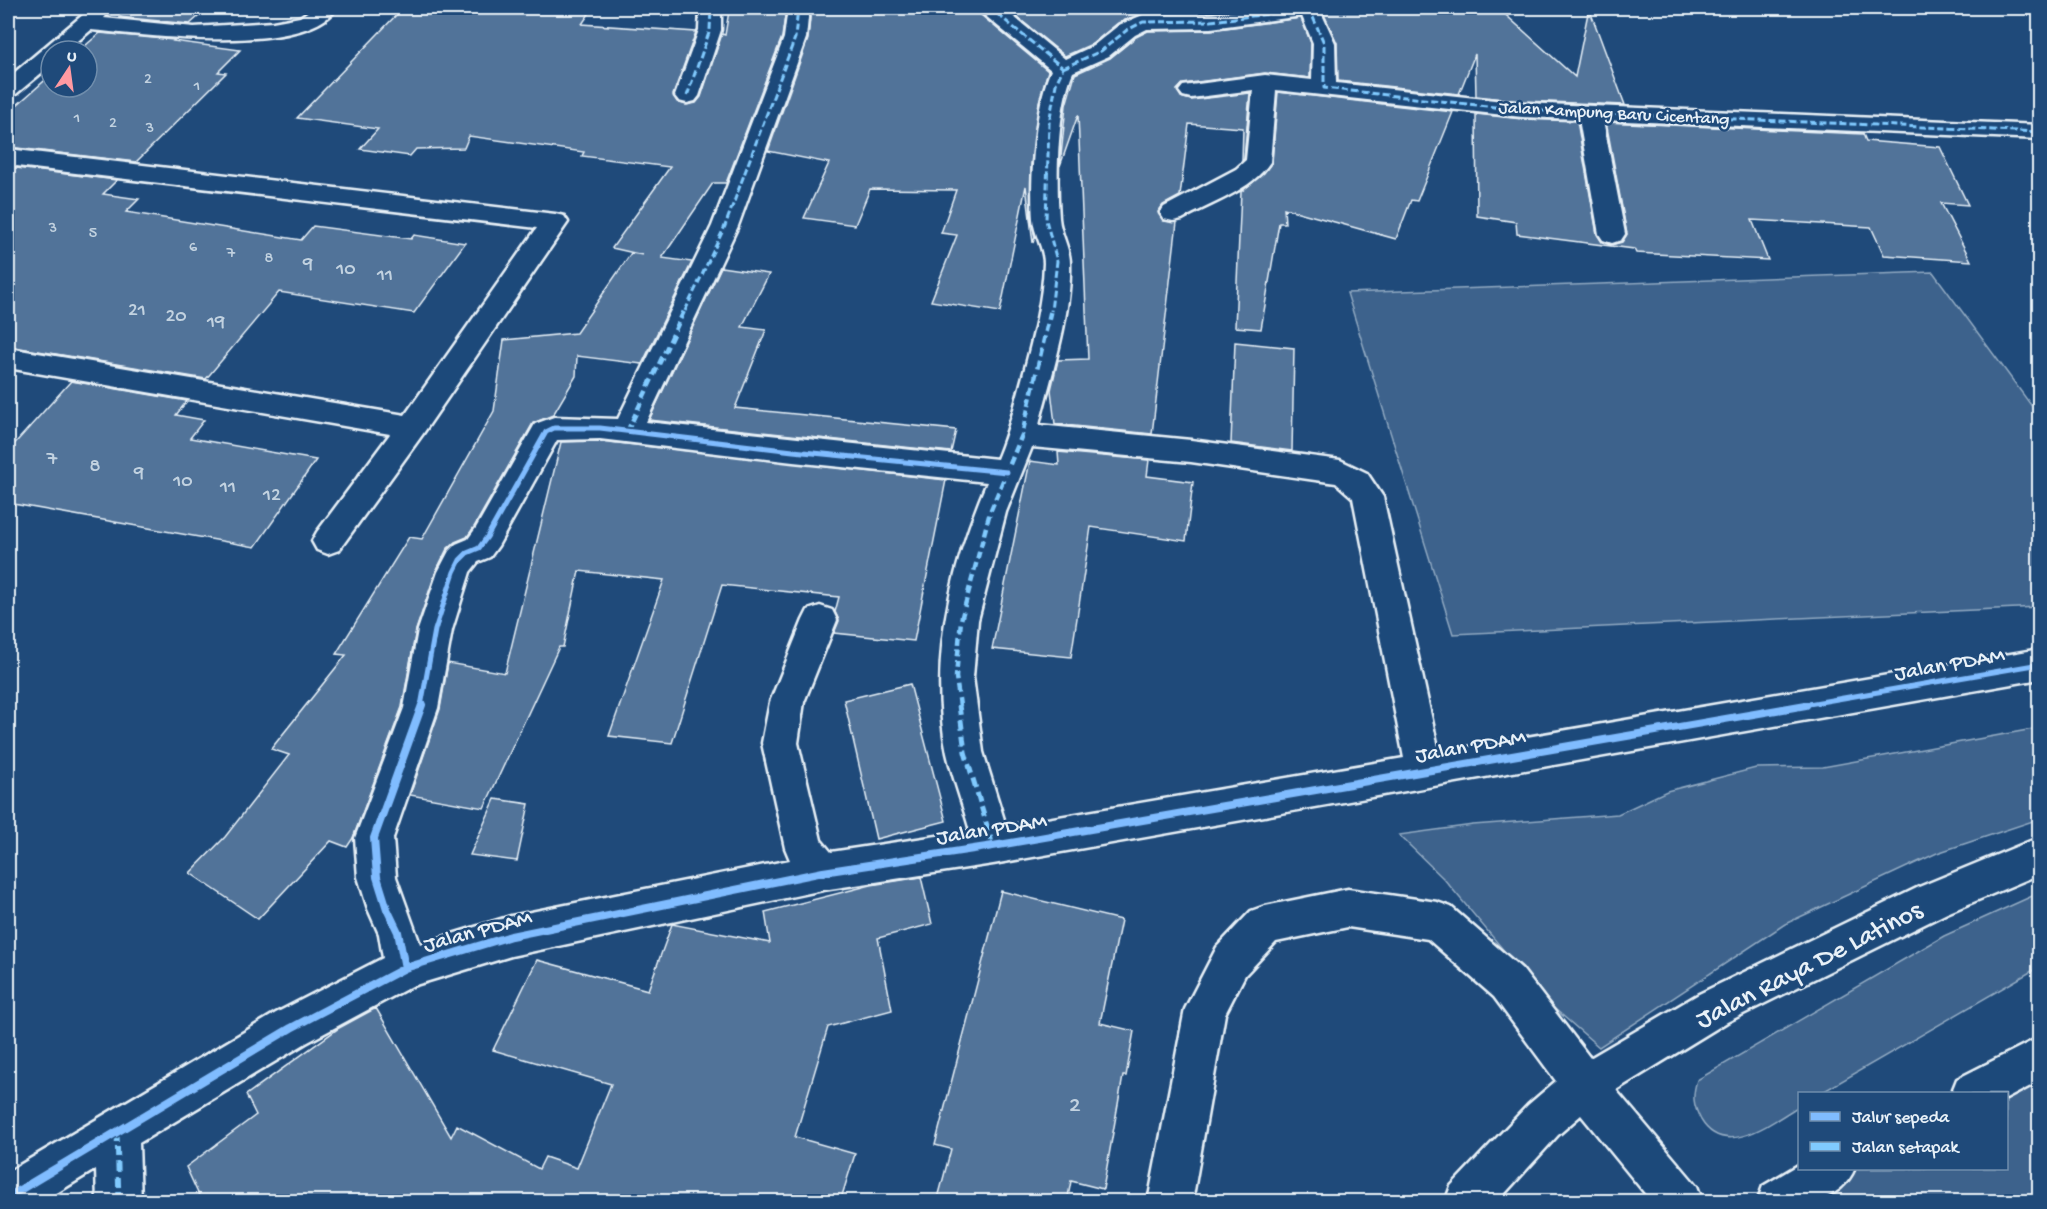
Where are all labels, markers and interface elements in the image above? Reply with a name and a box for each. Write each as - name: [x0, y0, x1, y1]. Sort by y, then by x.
- north arrow: [39, 39, 99, 99]
- text: U: [65, 47, 79, 68]
- house number: 2: [144, 71, 152, 90]
- house number: 1: [193, 78, 200, 97]
- street label: Jalan Kampung Baru Cicentang: [1498, 98, 1730, 131]
- house number: 1: [73, 110, 80, 129]
- house number: 2: [109, 115, 117, 134]
- house number: 3: [145, 120, 154, 139]
- house number: 3: [48, 220, 57, 239]
- house number: 5: [89, 225, 97, 244]
- house number: 6: [189, 239, 198, 258]
- house number: 7: [226, 245, 236, 264]
- house number: 8: [265, 250, 274, 269]
- house number: 9: [302, 254, 313, 277]
- house number: 10: [335, 259, 356, 282]
- house number: 11: [376, 265, 393, 288]
- house number: 21: [128, 300, 146, 323]
- house number: 20: [165, 306, 187, 329]
- house number: 19: [206, 312, 225, 335]
- house number: 7: [46, 449, 58, 472]
- house number: 8: [90, 456, 101, 479]
- house number: 9: [133, 463, 144, 486]
- house number: 10: [172, 471, 193, 494]
- house number: 11: [219, 477, 236, 500]
- house number: 12: [262, 485, 281, 508]
- street label: Jalan PDAM: [1893, 643, 2007, 688]
- street label: Jalan PDAM: [1414, 725, 1528, 770]
- street label: Jalan PDAM: [935, 809, 1049, 852]
- street label: Jalan Raya De Latinos: [1691, 895, 1929, 1038]
- street label: Jalan PDAM: [421, 906, 536, 960]
- house number: 2: [1069, 1092, 1081, 1121]
- legend: [1798, 1092, 2008, 1170]
- text: Jalur sepeda: [1852, 1108, 1950, 1129]
- text: Jalan setapak: [1852, 1138, 1960, 1159]

